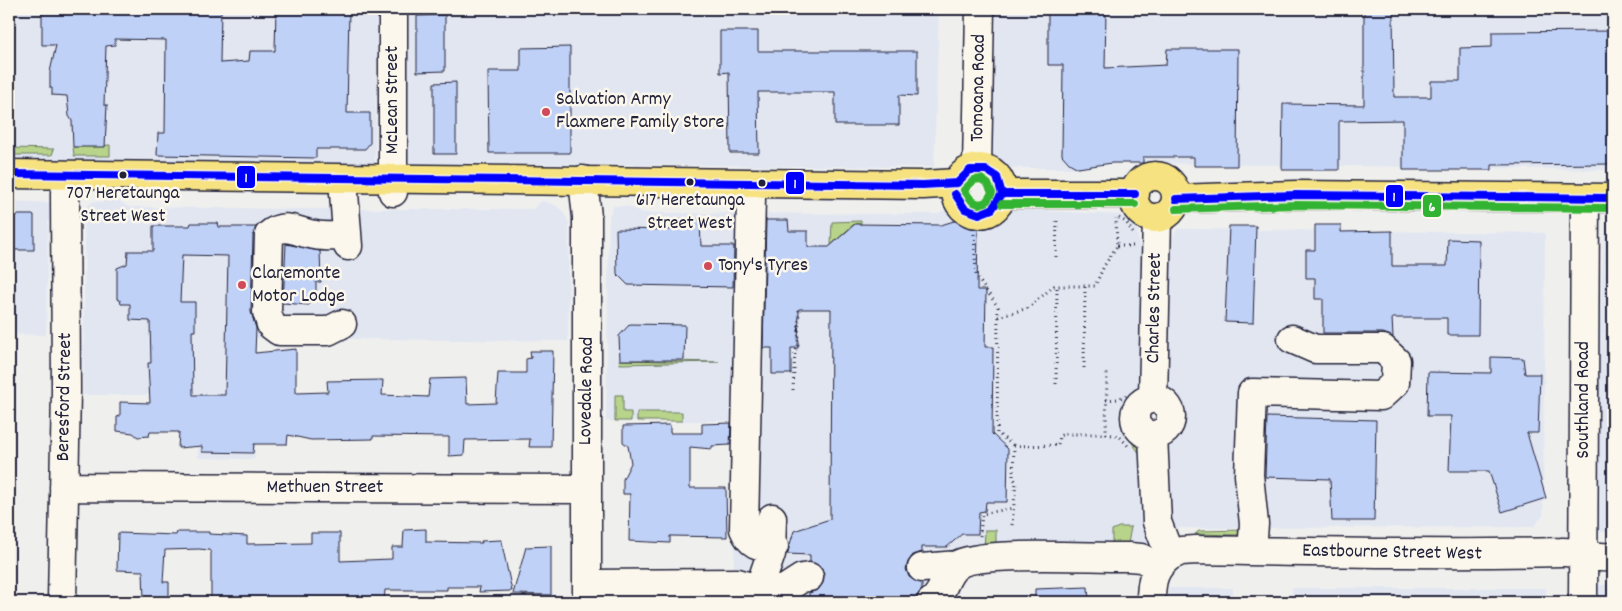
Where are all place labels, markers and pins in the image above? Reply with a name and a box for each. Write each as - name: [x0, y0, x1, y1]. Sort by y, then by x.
- place label: Salvation Army Flaxmere Family Store: [556, 86, 724, 137]
- marker: Salvation Army Flaxmere Family Store: [540, 106, 552, 118]
- marker: 707 Heretaunga Street West: [118, 170, 128, 180]
- marker: 617 Heretaunga Street West: [685, 177, 695, 187]
- unlabelled marker: [757, 178, 767, 188]
- place label: 707 Heretaunga Street West: [67, 181, 181, 231]
- place label: 617 Heretaunga Street West: [636, 188, 745, 238]
- place label: Tony's Tyres: [718, 252, 808, 280]
- place label: Claremonte Motor Lodge: [252, 260, 345, 311]
- marker: Tony's Tyres: [702, 260, 714, 272]
- marker: Claremonte Motor Lodge: [236, 279, 248, 291]

